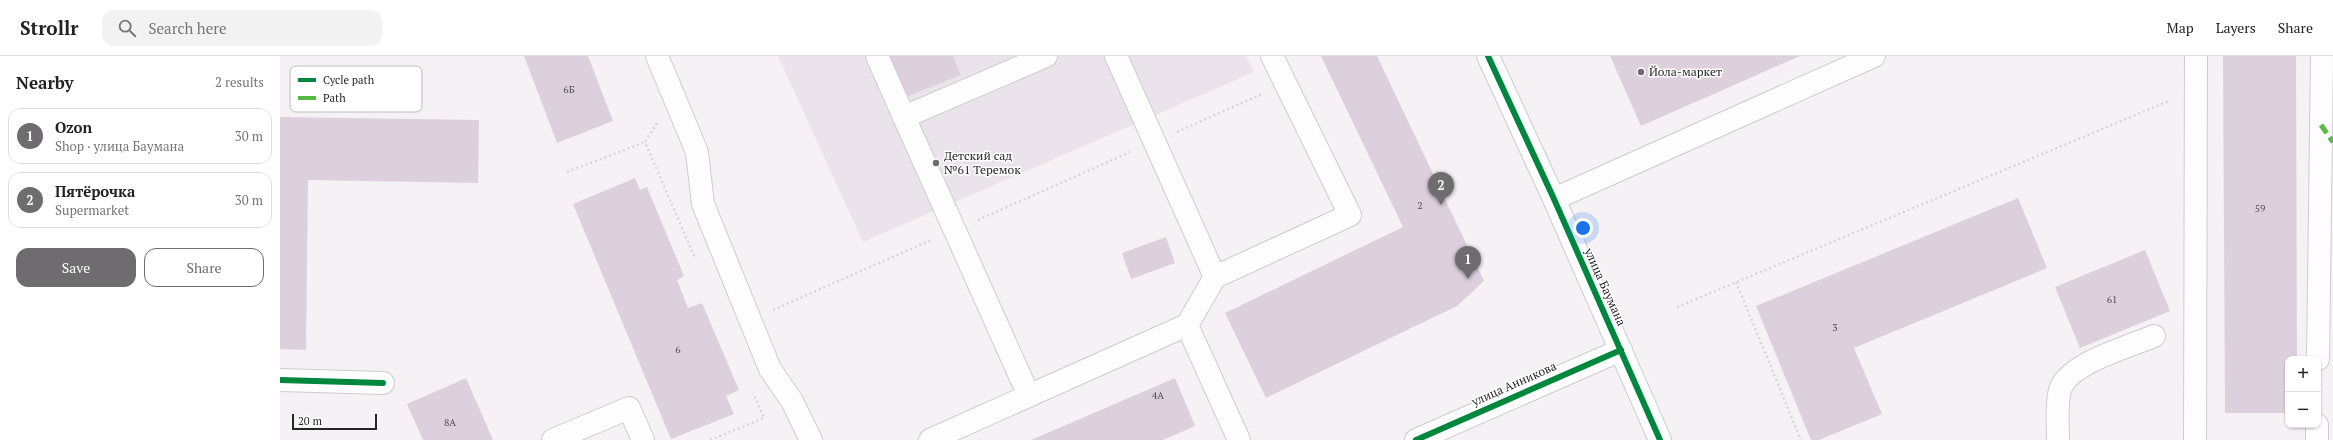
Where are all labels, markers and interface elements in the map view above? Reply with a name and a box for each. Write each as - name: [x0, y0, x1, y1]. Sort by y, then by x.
- search box: [102, 10, 382, 46]
- text: Strollr: [20, 15, 78, 40]
- icon: search: [116, 17, 138, 39]
- text: Search here: [148, 18, 226, 38]
- text: Map: [2167, 18, 2194, 37]
- text: Layers: [2216, 18, 2256, 37]
- text: Share: [2278, 18, 2313, 37]
- place label: Йола-маркет: [1649, 64, 1722, 79]
- legend: [290, 66, 422, 112]
- marker: Йола-маркет: [1636, 67, 1646, 77]
- text: Nearby: [16, 71, 74, 94]
- text: 2 results: [215, 73, 264, 91]
- text: Cycle path: [323, 73, 375, 87]
- house number: 6Б: [563, 83, 575, 96]
- text: Path: [323, 91, 346, 105]
- text: Ozon: [55, 117, 92, 137]
- text: 1: [26, 127, 34, 145]
- text: 30 m: [235, 127, 263, 145]
- text: Shop · улица Баумана: [55, 137, 184, 155]
- place label: Детский сад №61 Теремок: [944, 148, 1021, 177]
- marker: Детский сад №61 Теремок: [931, 158, 941, 168]
- pin: 2: [1428, 172, 1454, 205]
- text: Пятёрочка: [55, 181, 135, 201]
- text: 2: [26, 191, 34, 209]
- text: 30 m: [235, 191, 263, 209]
- house number: 2: [1417, 199, 1423, 212]
- text: Supermarket: [55, 201, 129, 219]
- house number: 59: [2255, 202, 2265, 215]
- your location: [1573, 218, 1593, 238]
- street label: улица Баумана: [1581, 245, 1629, 328]
- pin: 1: [1455, 246, 1481, 279]
- button: Save: [16, 248, 136, 287]
- button: Share: [144, 248, 264, 287]
- house number: 61: [2107, 293, 2117, 306]
- house number: 3: [1832, 321, 1838, 334]
- house number: 6: [675, 343, 681, 356]
- map controls: [2285, 356, 2321, 428]
- button: +: [2285, 356, 2321, 392]
- street label: улица Анникова: [1468, 358, 1559, 409]
- house number: 4А: [1152, 389, 1164, 402]
- button: −: [2285, 392, 2321, 428]
- scale bar: [292, 412, 377, 431]
- text: 20 m: [298, 414, 322, 428]
- house number: 8А: [444, 416, 456, 429]

